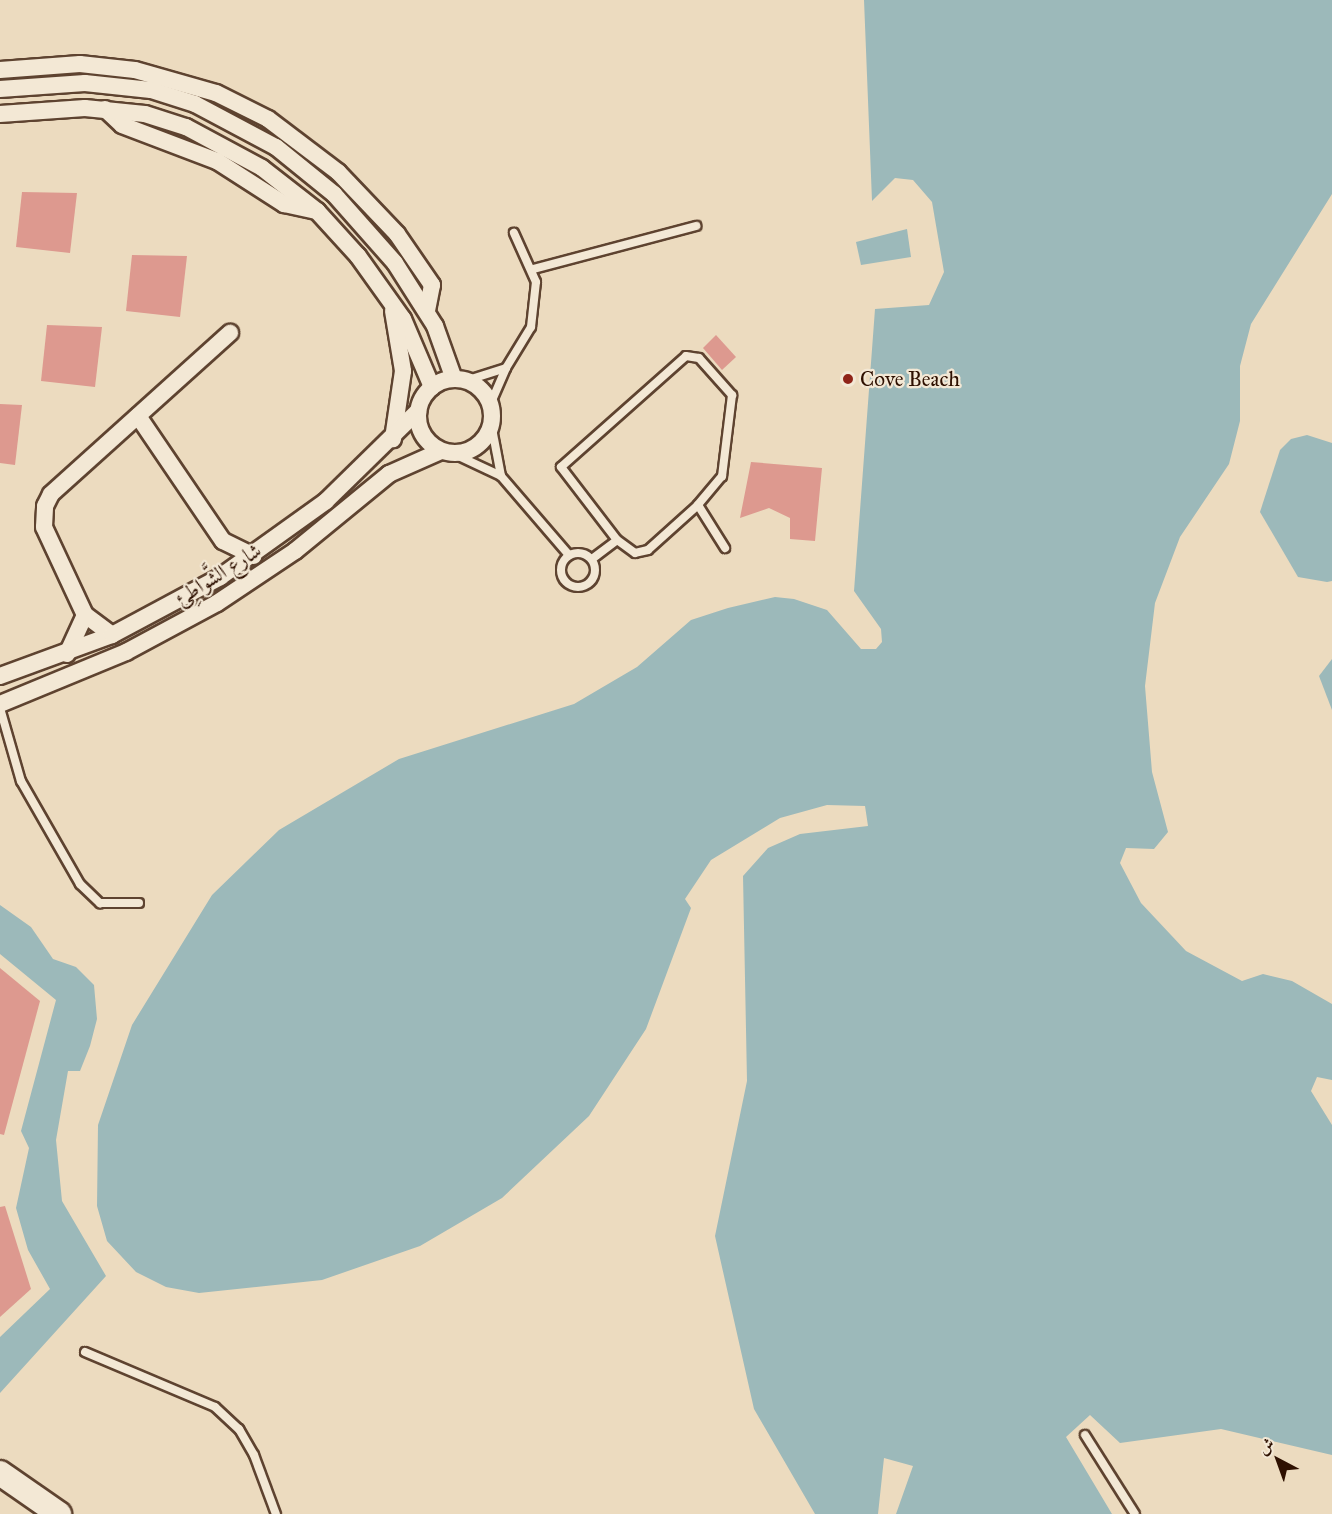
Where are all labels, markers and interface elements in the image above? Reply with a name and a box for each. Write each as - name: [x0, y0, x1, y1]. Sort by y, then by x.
- place label: Cove Beach: [860, 366, 960, 392]
- marker: Cove Beach: [841, 372, 855, 386]
- street label: شارع الشَّواطِئ: [170, 538, 266, 610]
- north arrow: [1248, 1430, 1308, 1490]
- text: ش: [1254, 1434, 1278, 1458]

